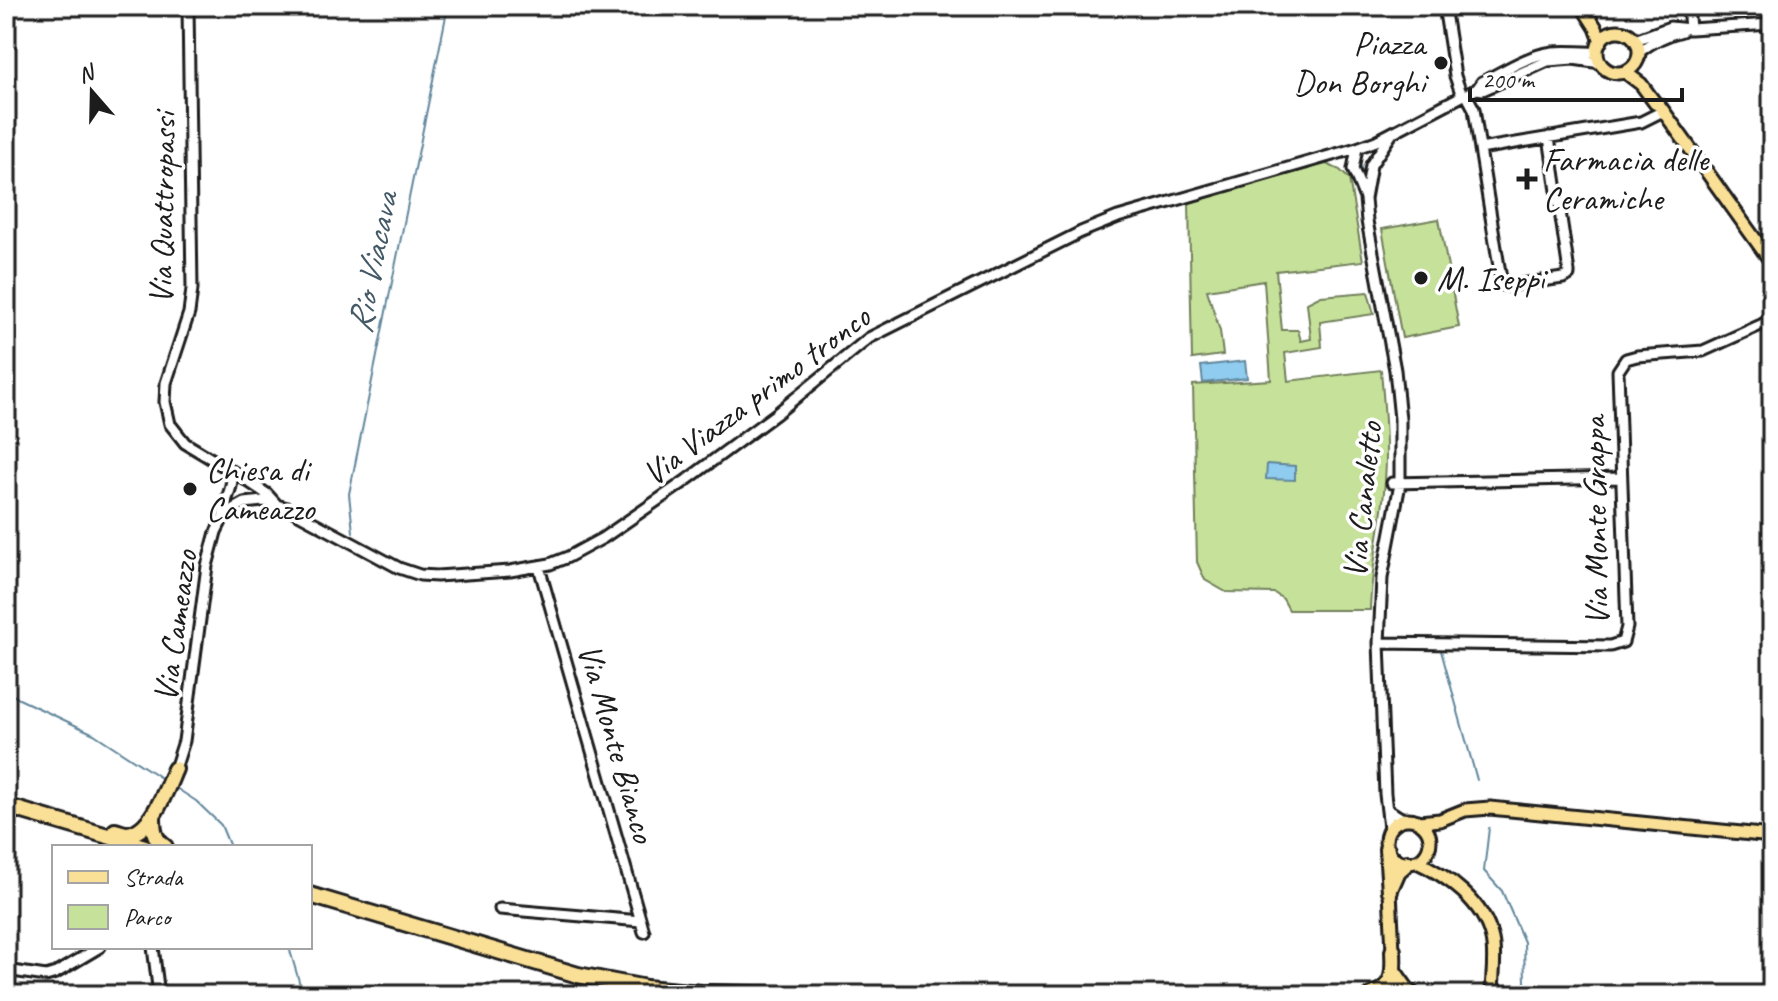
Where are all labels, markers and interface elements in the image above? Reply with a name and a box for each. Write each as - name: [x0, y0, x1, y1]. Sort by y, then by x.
- place label: Piazza Don Borghi: [1294, 22, 1430, 104]
- north arrow: [52, 52, 132, 132]
- scale bar: [1470, 52, 1682, 102]
- marker: Piazza Don Borghi: [1432, 54, 1450, 72]
- text: N: [74, 58, 100, 90]
- text: 200 m: [1482, 65, 1536, 95]
- street label: Via Quattropassi: [139, 108, 185, 304]
- place label: Farmacia delle Ceramiche: [1543, 138, 1710, 220]
- marker: Farmacia delle Ceramiche: [1518, 170, 1536, 188]
- water label: Rio Viacava: [336, 185, 409, 337]
- place label: M. Iseppi: [1437, 257, 1548, 300]
- marker: M. Iseppi: [1412, 269, 1430, 287]
- street label: Via Viazza primo tronco: [634, 294, 880, 495]
- street label: Via Monte Grappa: [1572, 413, 1618, 626]
- street label: Via Canaletto: [1332, 418, 1392, 580]
- place label: Chiesa di Cameazzo: [206, 448, 316, 530]
- marker: Chiesa di Cameazzo: [181, 480, 199, 498]
- street label: Via Cameazzo: [143, 546, 207, 704]
- street label: Via Monte Bianco: [568, 639, 666, 849]
- legend: [52, 845, 312, 949]
- text: Strada: [124, 862, 184, 892]
- text: Parco: [124, 902, 173, 932]

